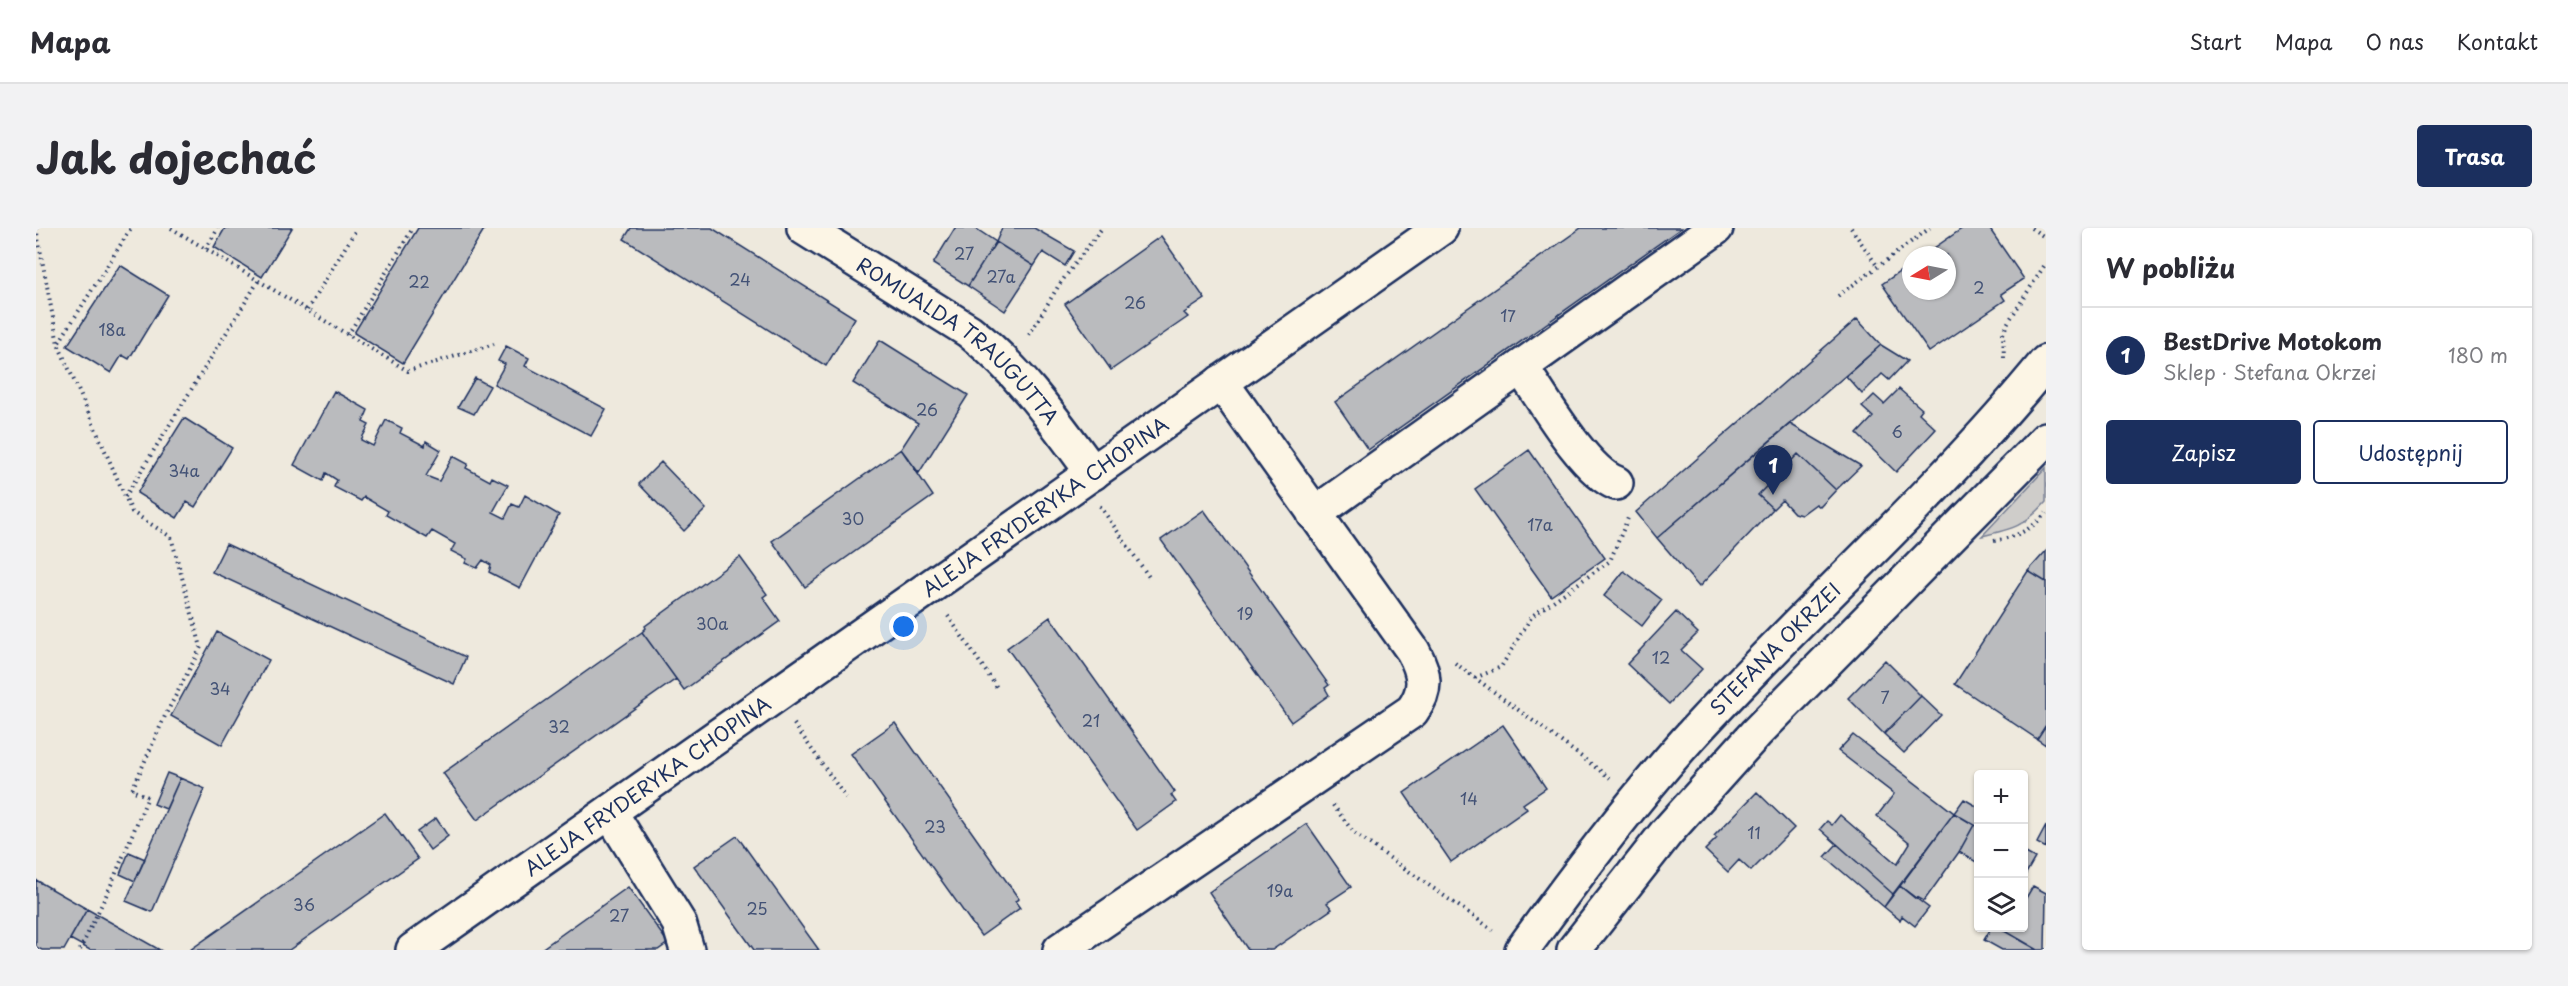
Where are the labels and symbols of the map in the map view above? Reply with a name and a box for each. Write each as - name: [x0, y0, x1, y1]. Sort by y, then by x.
- house number: 27: [954, 241, 974, 265]
- north arrow: [1902, 246, 1956, 300]
- street label: ROMUALDA TRAUGUTTA: [851, 250, 1066, 431]
- house number: 27a: [986, 264, 1016, 288]
- house number: 24: [729, 267, 751, 291]
- house number: 22: [408, 269, 430, 293]
- house number: 2: [1973, 275, 1985, 299]
- house number: 26: [1124, 290, 1146, 314]
- house number: 17: [1500, 303, 1516, 327]
- house number: 18a: [98, 317, 126, 341]
- house number: 26: [916, 397, 938, 421]
- street label: ALEJA FRYDERYKA CHOPINA: [915, 409, 1174, 603]
- house number: 6: [1891, 419, 1903, 443]
- pin: 1: [1754, 446, 1792, 495]
- house number: 34a: [168, 458, 200, 482]
- house number: 30: [842, 506, 864, 530]
- house number: 17a: [1527, 512, 1553, 536]
- street label: STEFANA OKRZEI: [1702, 575, 1847, 722]
- house number: 19: [1237, 601, 1253, 625]
- house number: 30a: [696, 611, 728, 635]
- your location: [889, 612, 918, 641]
- house number: 12: [1652, 645, 1670, 669]
- house number: 34: [209, 676, 231, 700]
- house number: 7: [1880, 685, 1890, 709]
- street label: ALEJA FRYDERYKA CHOPINA: [518, 688, 776, 883]
- house number: 21: [1082, 708, 1100, 732]
- house number: 32: [548, 714, 570, 738]
- house number: 14: [1460, 786, 1478, 810]
- house number: 23: [924, 814, 946, 838]
- house number: 11: [1747, 820, 1761, 844]
- house number: 19a: [1267, 878, 1293, 902]
- house number: 36: [293, 892, 315, 916]
- house number: 25: [746, 896, 768, 920]
- house number: 27: [609, 903, 629, 927]

